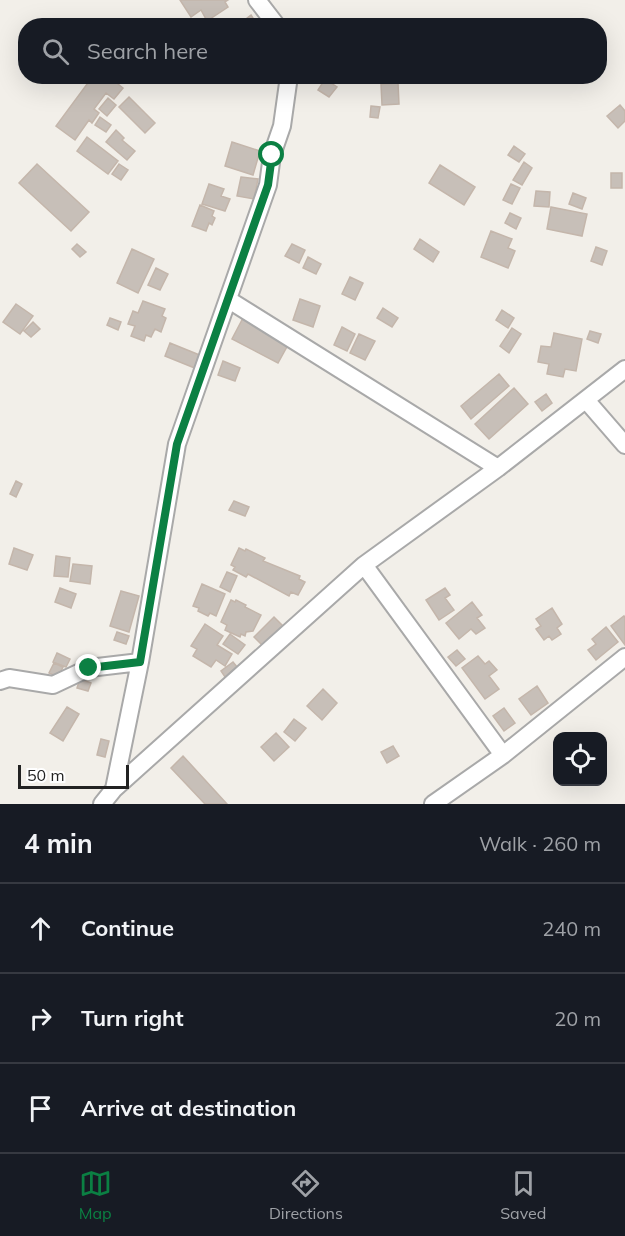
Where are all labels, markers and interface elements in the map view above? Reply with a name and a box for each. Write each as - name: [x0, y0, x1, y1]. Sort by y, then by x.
- search box: [18, 18, 607, 84]
- icon: search: [39, 35, 72, 68]
- text: Search here: [87, 37, 208, 65]
- route start: [258, 141, 284, 167]
- route end: [75, 654, 101, 680]
- map controls: [553, 732, 607, 786]
- button: locate: [553, 732, 607, 786]
- scale bar: [18, 762, 129, 790]
- text: 50 m: [27, 765, 64, 785]
- text: 4 min: [24, 827, 93, 860]
- text: Walk · 260 m: [479, 831, 601, 856]
- icon: ahead: [24, 912, 57, 945]
- text: Continue: [81, 914, 174, 942]
- text: 240 m: [542, 916, 601, 941]
- icon: right: [24, 1002, 57, 1035]
- text: Turn right: [81, 1004, 184, 1032]
- text: 20 m: [554, 1006, 601, 1031]
- icon: arrive: [24, 1092, 57, 1125]
- text: Arrive at destination: [81, 1094, 296, 1122]
- tab: Map: [79, 1167, 112, 1223]
- tab: Directions: [269, 1167, 343, 1223]
- tab: Saved: [500, 1167, 546, 1223]

